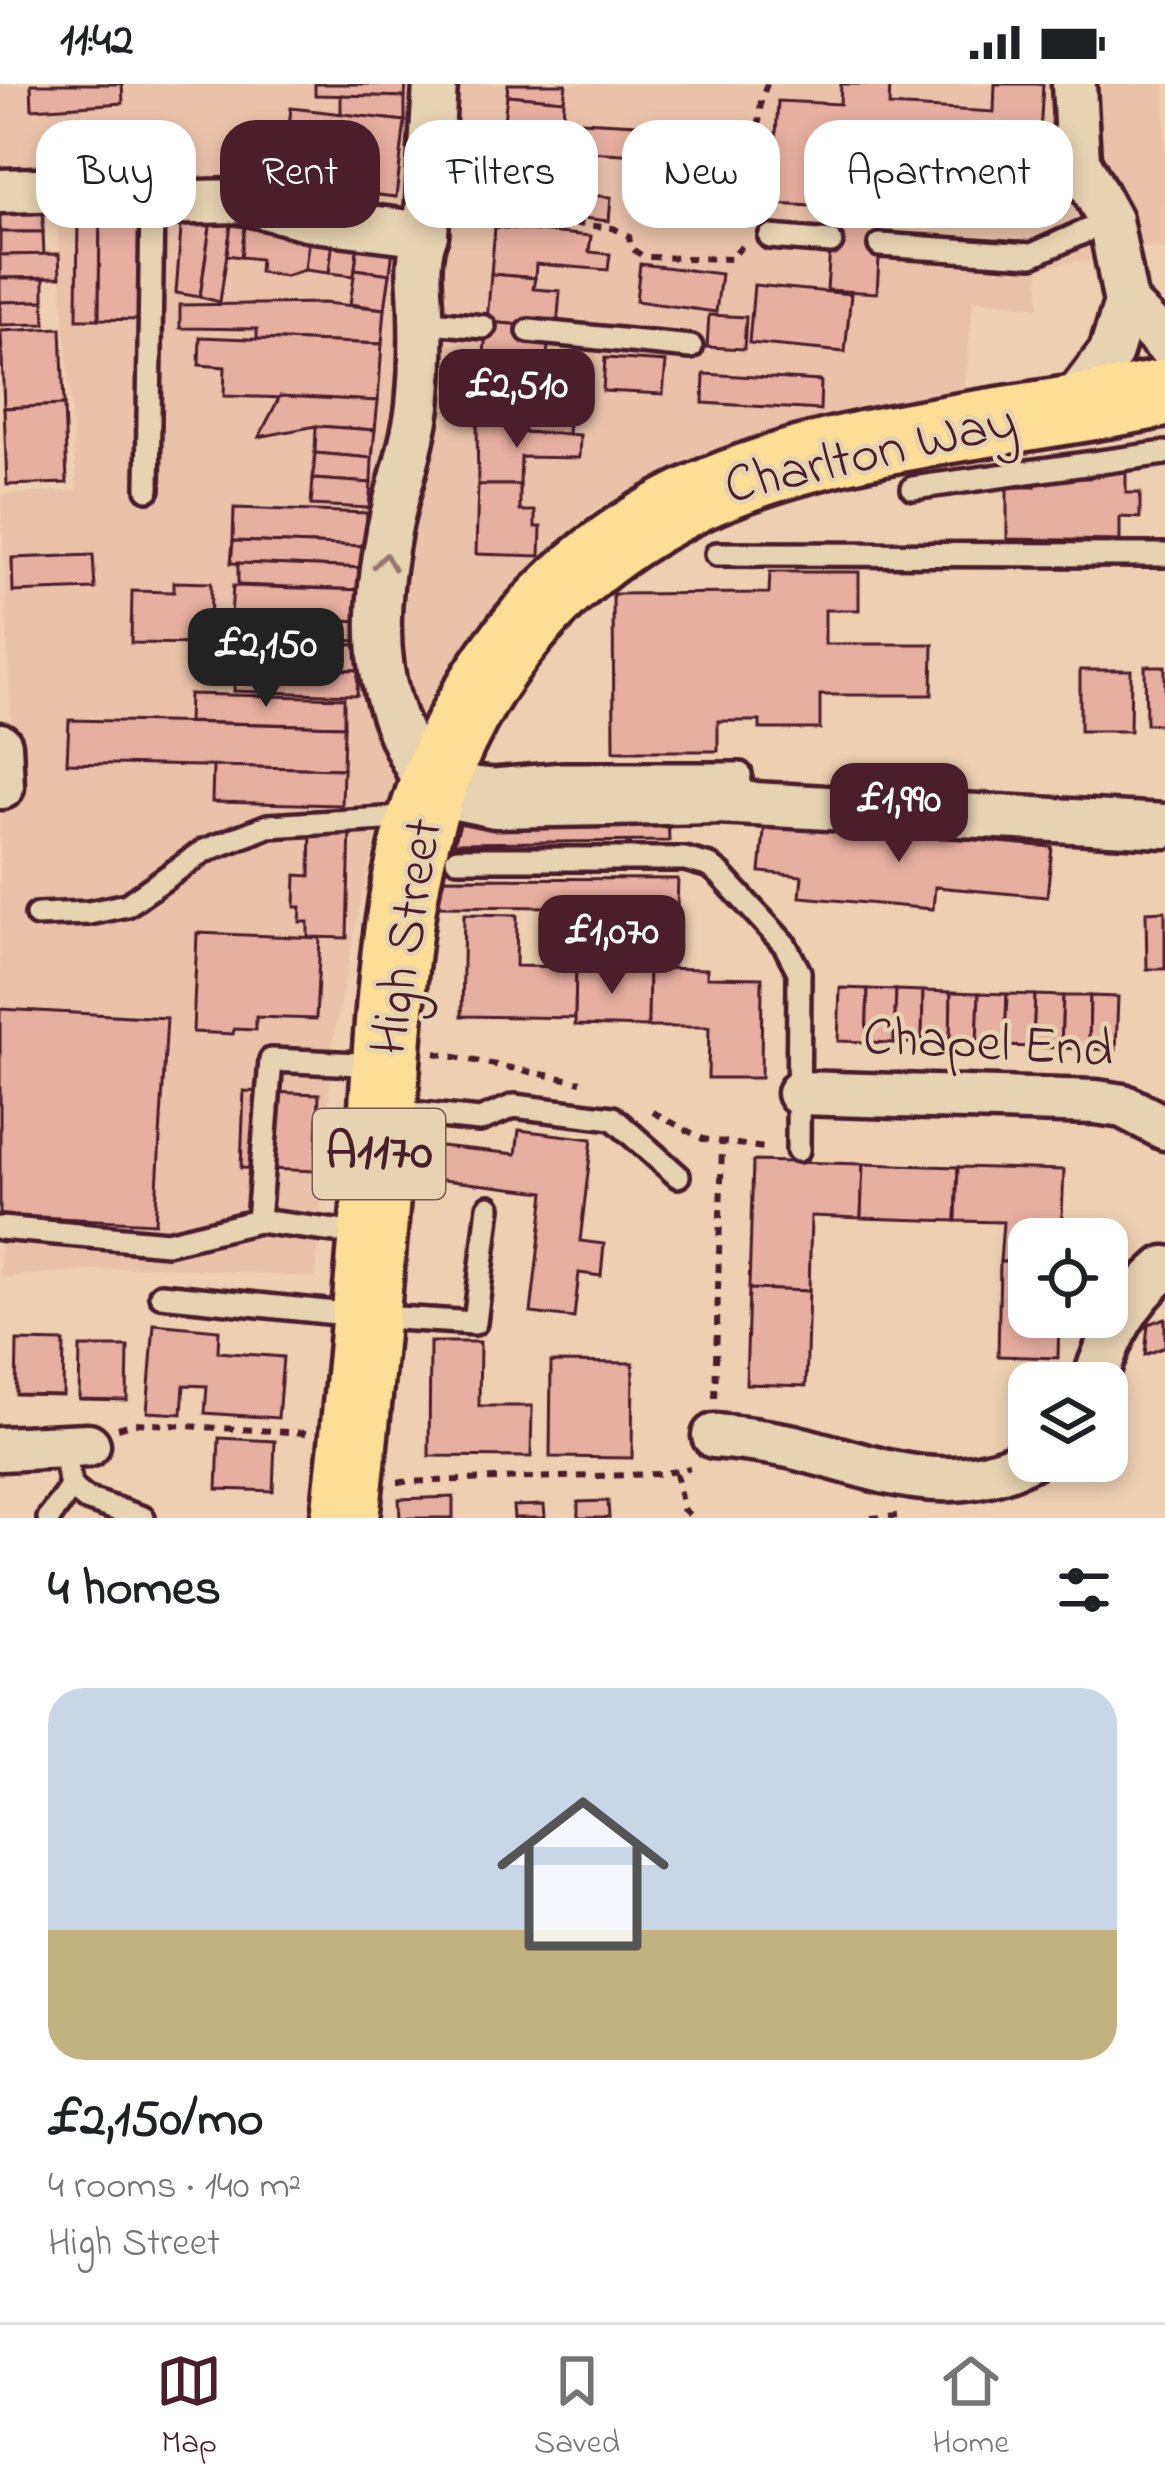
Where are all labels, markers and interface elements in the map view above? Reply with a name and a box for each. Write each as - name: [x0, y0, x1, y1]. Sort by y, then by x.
- text: 11:42: [60, 9, 133, 75]
- chip: Buy: [36, 120, 196, 228]
- chip: Rent: [220, 120, 380, 228]
- chip: Filters: [404, 120, 598, 228]
- chip: New: [622, 120, 780, 228]
- chip: Apartment: [804, 120, 1073, 228]
- pin: £2,510: [419, 349, 615, 451]
- text: £2,510: [466, 359, 568, 416]
- street label: Charlton Way: [717, 385, 1025, 527]
- one-way arrow: [372, 552, 398, 572]
- pin: £2,150: [168, 608, 364, 710]
- text: £2,150: [215, 618, 317, 675]
- pin: £1,990: [801, 763, 997, 865]
- text: £1,990: [857, 773, 941, 830]
- street label: High Street: [352, 813, 467, 1061]
- pin: £1,070: [514, 895, 710, 997]
- text: £1,070: [565, 905, 659, 962]
- street label: Chapel End: [861, 1001, 1115, 1091]
- road number: A1170: [313, 1109, 445, 1199]
- map controls: [1008, 1218, 1128, 1482]
- button: locate: [1008, 1218, 1128, 1338]
- button: layers: [1008, 1362, 1128, 1482]
- text: 4 homes: [48, 1553, 221, 1628]
- icon: filters: [1051, 1557, 1117, 1623]
- icon: home: [475, 1766, 691, 1982]
- text: £2,150/mo: [48, 2084, 264, 2159]
- text: 4 rooms · 140 m²: [48, 2159, 301, 2216]
- text: High Street: [48, 2216, 220, 2273]
- tab: Map: [156, 2348, 222, 2468]
- tab: Saved: [534, 2348, 620, 2468]
- tab: Home: [932, 2348, 1009, 2468]

